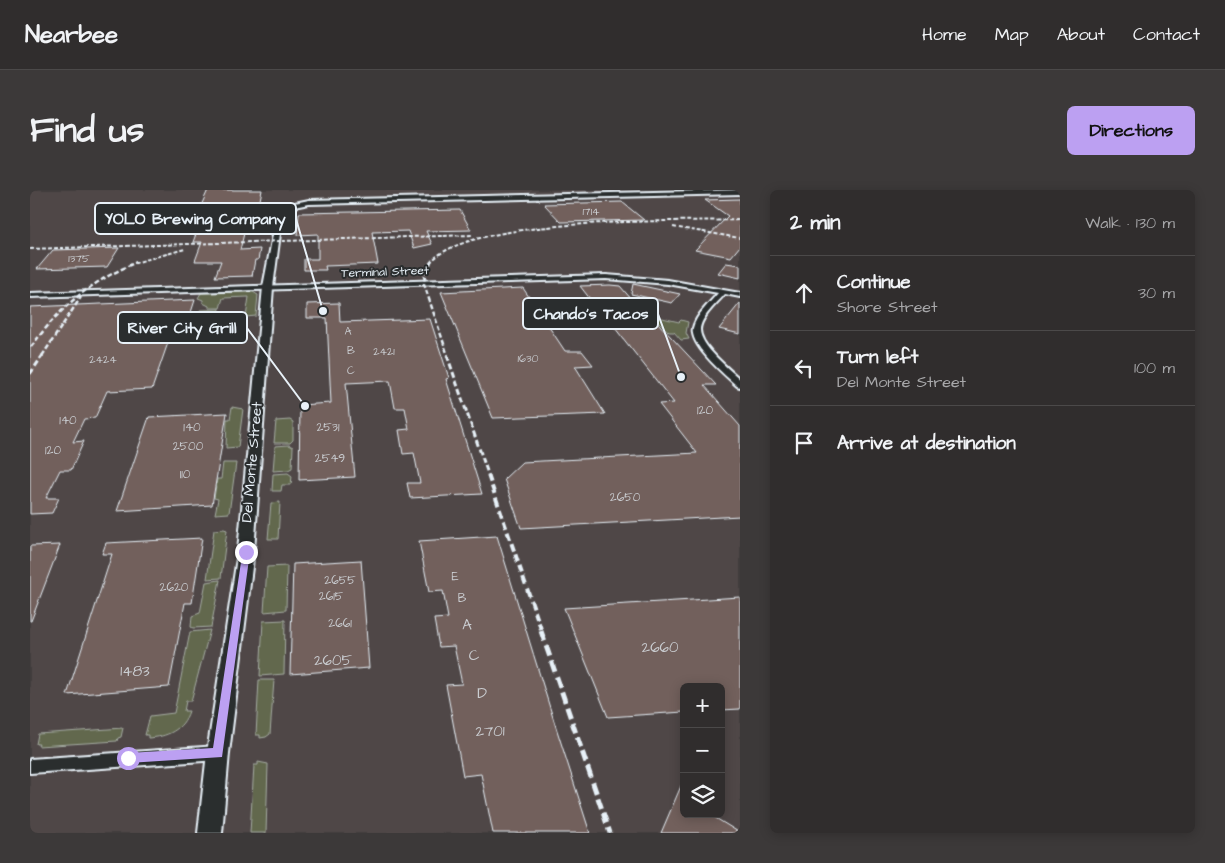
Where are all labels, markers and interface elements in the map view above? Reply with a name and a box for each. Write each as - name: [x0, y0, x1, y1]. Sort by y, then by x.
- text: Nearbee: [25, 18, 118, 52]
- text: Home: [922, 22, 967, 47]
- text: Map: [995, 22, 1029, 47]
- text: About: [1057, 22, 1105, 47]
- text: Contact: [1133, 22, 1200, 47]
- text: Find us: [30, 106, 144, 155]
- button: Directions: [1067, 106, 1195, 155]
- callout: YOLO Brewing Company: [95, 203, 296, 234]
- house number: 1714: [582, 204, 600, 219]
- text: YOLO Brewing Company: [105, 208, 286, 232]
- text: 2 min: [790, 208, 840, 237]
- text: Walk · 130 m: [1085, 212, 1175, 234]
- house number: 1375: [68, 251, 90, 266]
- street label: Terminal Street: [341, 262, 429, 282]
- text: Continue: [837, 269, 911, 296]
- icon: ahead: [790, 279, 818, 307]
- text: 30 m: [1138, 282, 1175, 304]
- text: Shore Street: [837, 296, 937, 318]
- callout: Chando's Tacos: [523, 298, 658, 329]
- text: Chando's Tacos: [534, 303, 648, 325]
- callout: River City Grill: [118, 312, 247, 343]
- text: River City Grill: [128, 317, 237, 340]
- house number: A: [344, 324, 352, 339]
- house number: B: [347, 343, 355, 358]
- house number: 2421: [373, 344, 395, 359]
- text: Turn left: [837, 344, 918, 371]
- house number: 1630: [518, 351, 538, 366]
- house number: 2424: [89, 352, 117, 367]
- icon: left: [790, 354, 818, 382]
- text: 100 m: [1134, 357, 1175, 379]
- house number: C: [347, 363, 355, 378]
- text: Del Monte Street: [837, 371, 966, 393]
- street label: Del Monte Street: [236, 401, 268, 523]
- house number: 120: [697, 402, 713, 419]
- house number: 140: [59, 412, 77, 429]
- house number: 140: [183, 419, 201, 436]
- house number: 2531: [316, 419, 340, 436]
- icon: arrive: [790, 429, 818, 457]
- text: Arrive at destination: [837, 430, 1016, 457]
- house number: 2500: [173, 438, 204, 455]
- house number: 120: [45, 442, 61, 459]
- house number: 2549: [315, 450, 345, 467]
- house number: 110: [180, 466, 191, 483]
- house number: 2650: [610, 489, 641, 506]
- route end: [235, 541, 258, 564]
- house number: E: [451, 568, 459, 585]
- house number: 2655: [324, 572, 356, 589]
- house number: 2620: [160, 579, 189, 596]
- house number: 2615: [319, 588, 344, 605]
- house number: B: [458, 590, 467, 607]
- house number: 2661: [328, 615, 352, 632]
- house number: A: [462, 615, 472, 636]
- house number: 2660: [642, 637, 679, 658]
- house number: C: [469, 645, 480, 666]
- house number: 2605: [314, 650, 352, 671]
- house number: 1483: [120, 661, 150, 682]
- house number: D: [477, 683, 487, 704]
- map controls: [680, 683, 725, 818]
- button: +: [680, 683, 725, 728]
- house number: 2701: [475, 721, 505, 742]
- button: −: [680, 728, 725, 773]
- route start: [117, 747, 140, 770]
- button: layers: [680, 773, 725, 818]

